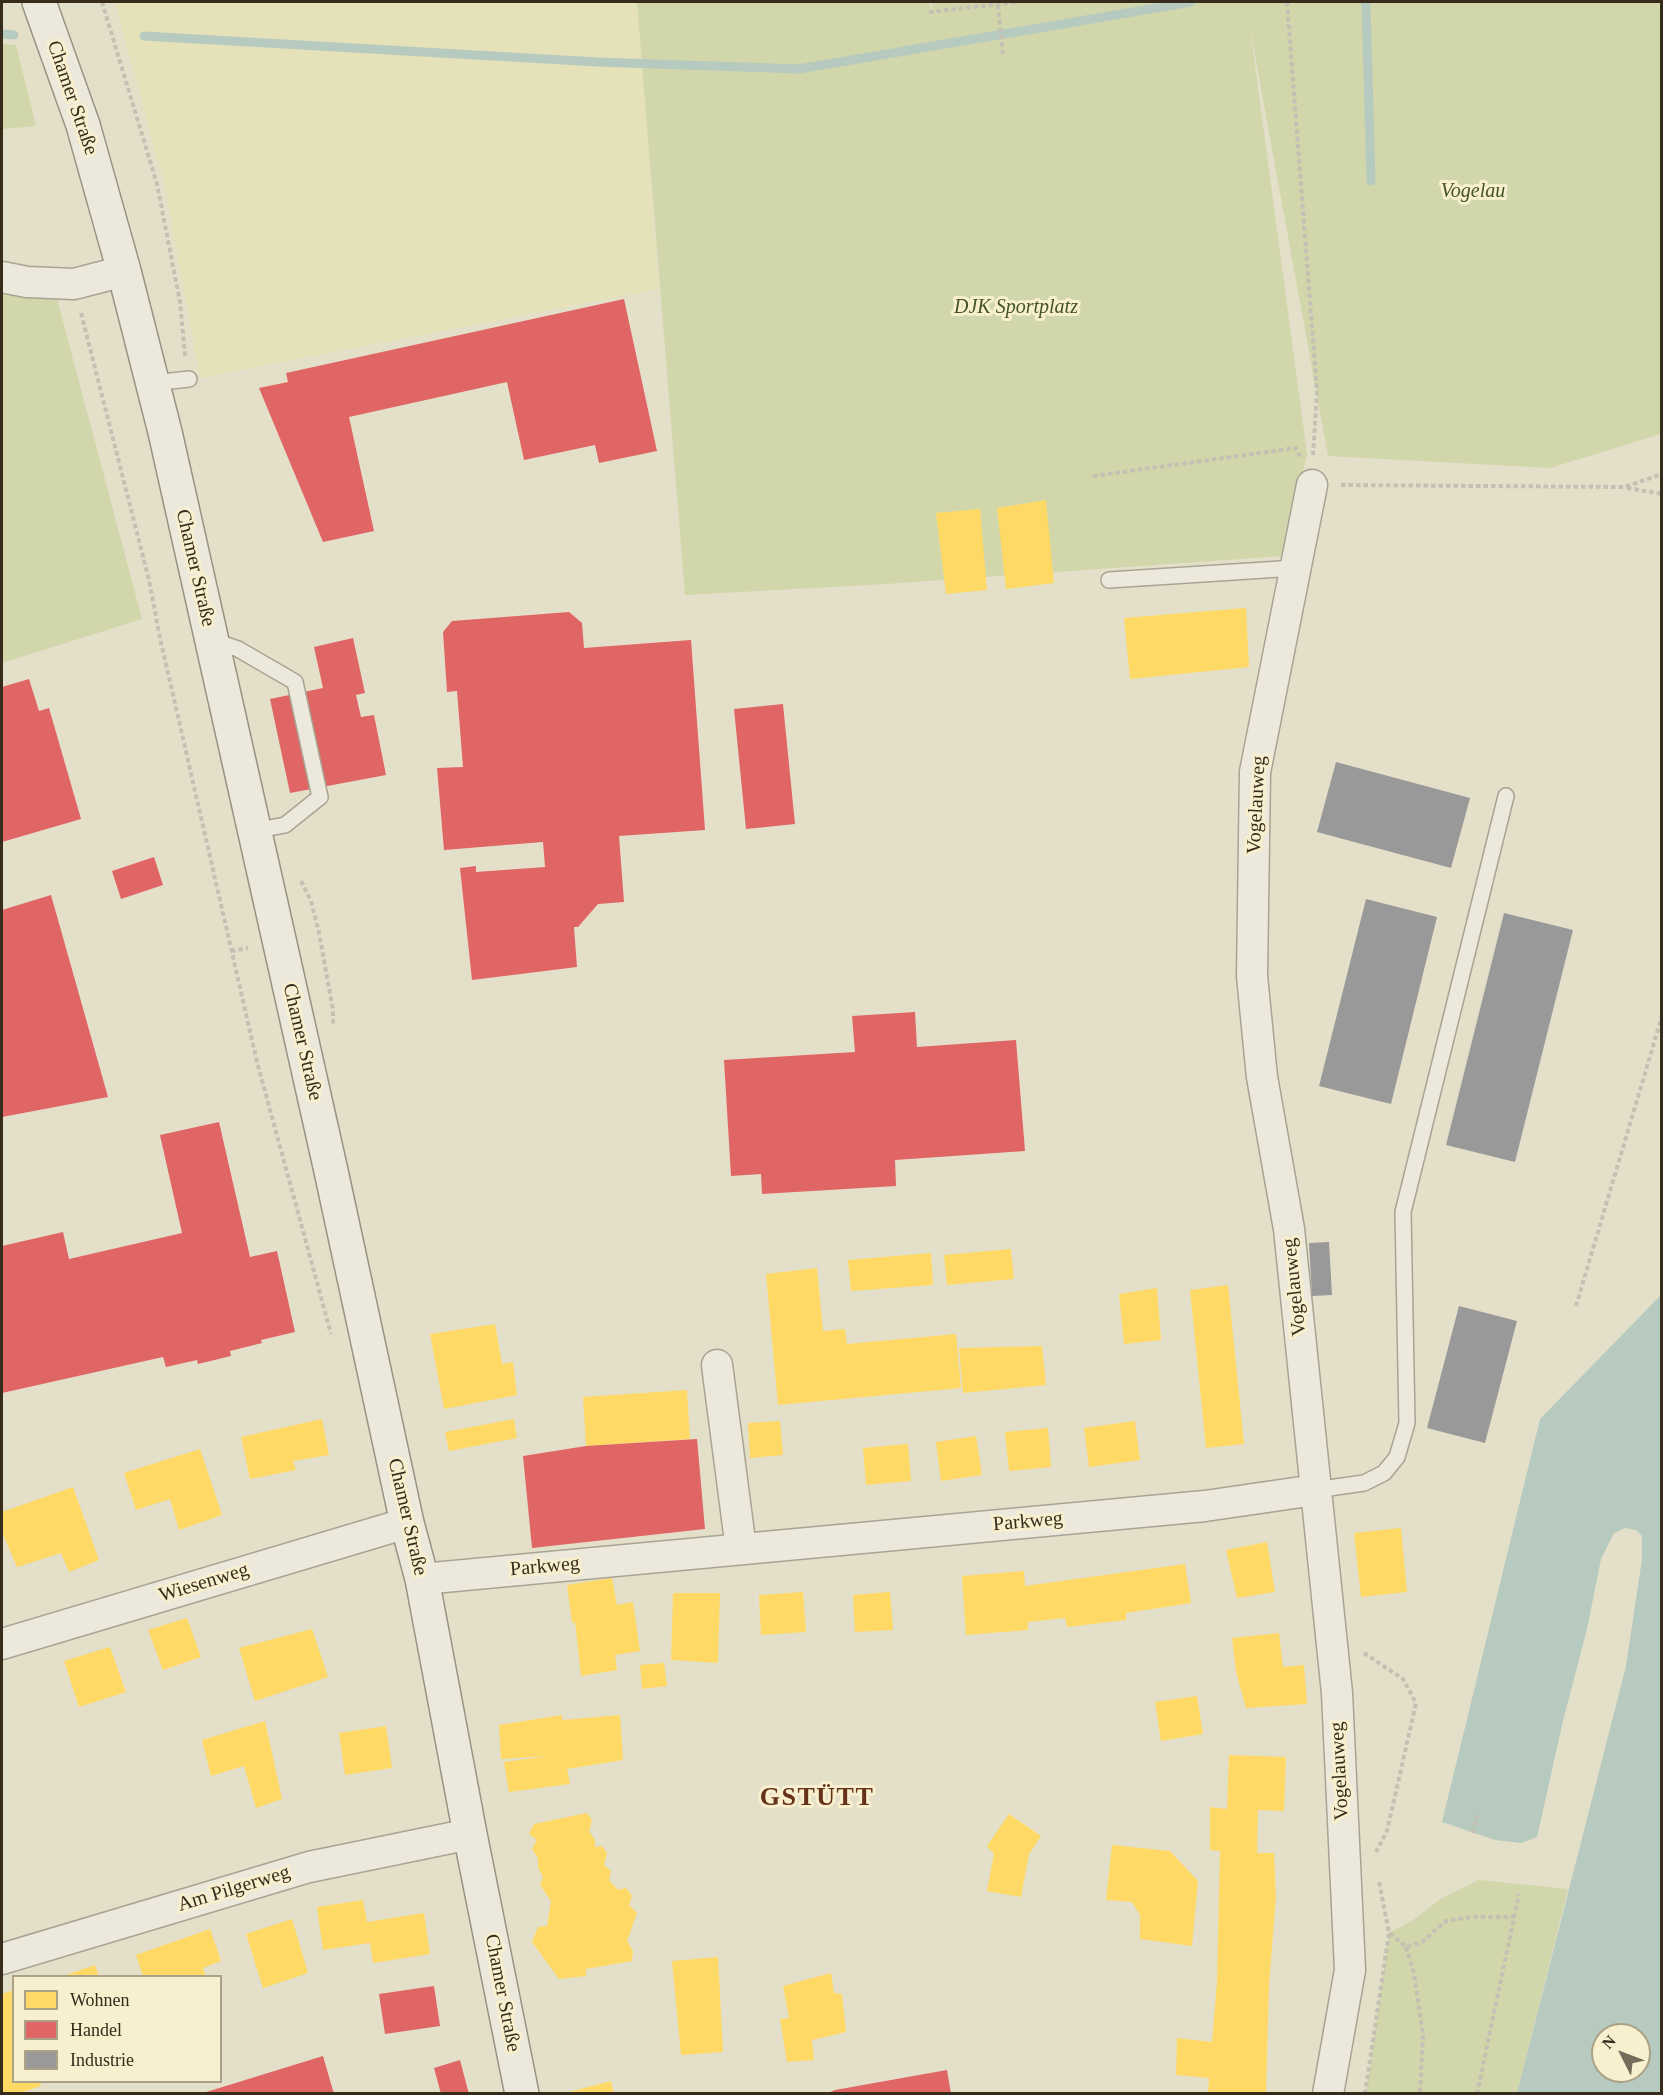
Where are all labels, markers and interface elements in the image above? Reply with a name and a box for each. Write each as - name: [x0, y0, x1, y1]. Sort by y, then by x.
- street label: Chamer Straße: [41, 38, 103, 158]
- park label: Vogelau: [1441, 180, 1505, 204]
- park label: DJK Sportplatz: [954, 296, 1078, 320]
- street label: Chamer Straße: [170, 507, 220, 629]
- street label: Vogelauweg: [1242, 755, 1272, 855]
- street label: Chamer Straße: [277, 981, 327, 1103]
- street label: Vogelauweg: [1278, 1237, 1312, 1337]
- street label: Chamer Straße: [382, 1456, 432, 1578]
- street label: Parkweg: [992, 1507, 1064, 1537]
- street label: Parkweg: [509, 1552, 581, 1582]
- street label: Wiesenweg: [156, 1558, 252, 1608]
- street label: Vogelauweg: [1325, 1721, 1355, 1821]
- district label: GSTÜTT: [760, 1782, 874, 1814]
- street label: Am Pilgerweg: [175, 1861, 293, 1917]
- street label: Chamer Straße: [479, 1932, 525, 2054]
- legend: [12, 1975, 222, 2083]
- text: Wohnen: [70, 1990, 130, 2010]
- text: Handel: [70, 2020, 122, 2040]
- north arrow: [1591, 2023, 1651, 2083]
- text: N: [1599, 2032, 1619, 2052]
- text: Industrie: [70, 2050, 134, 2070]

